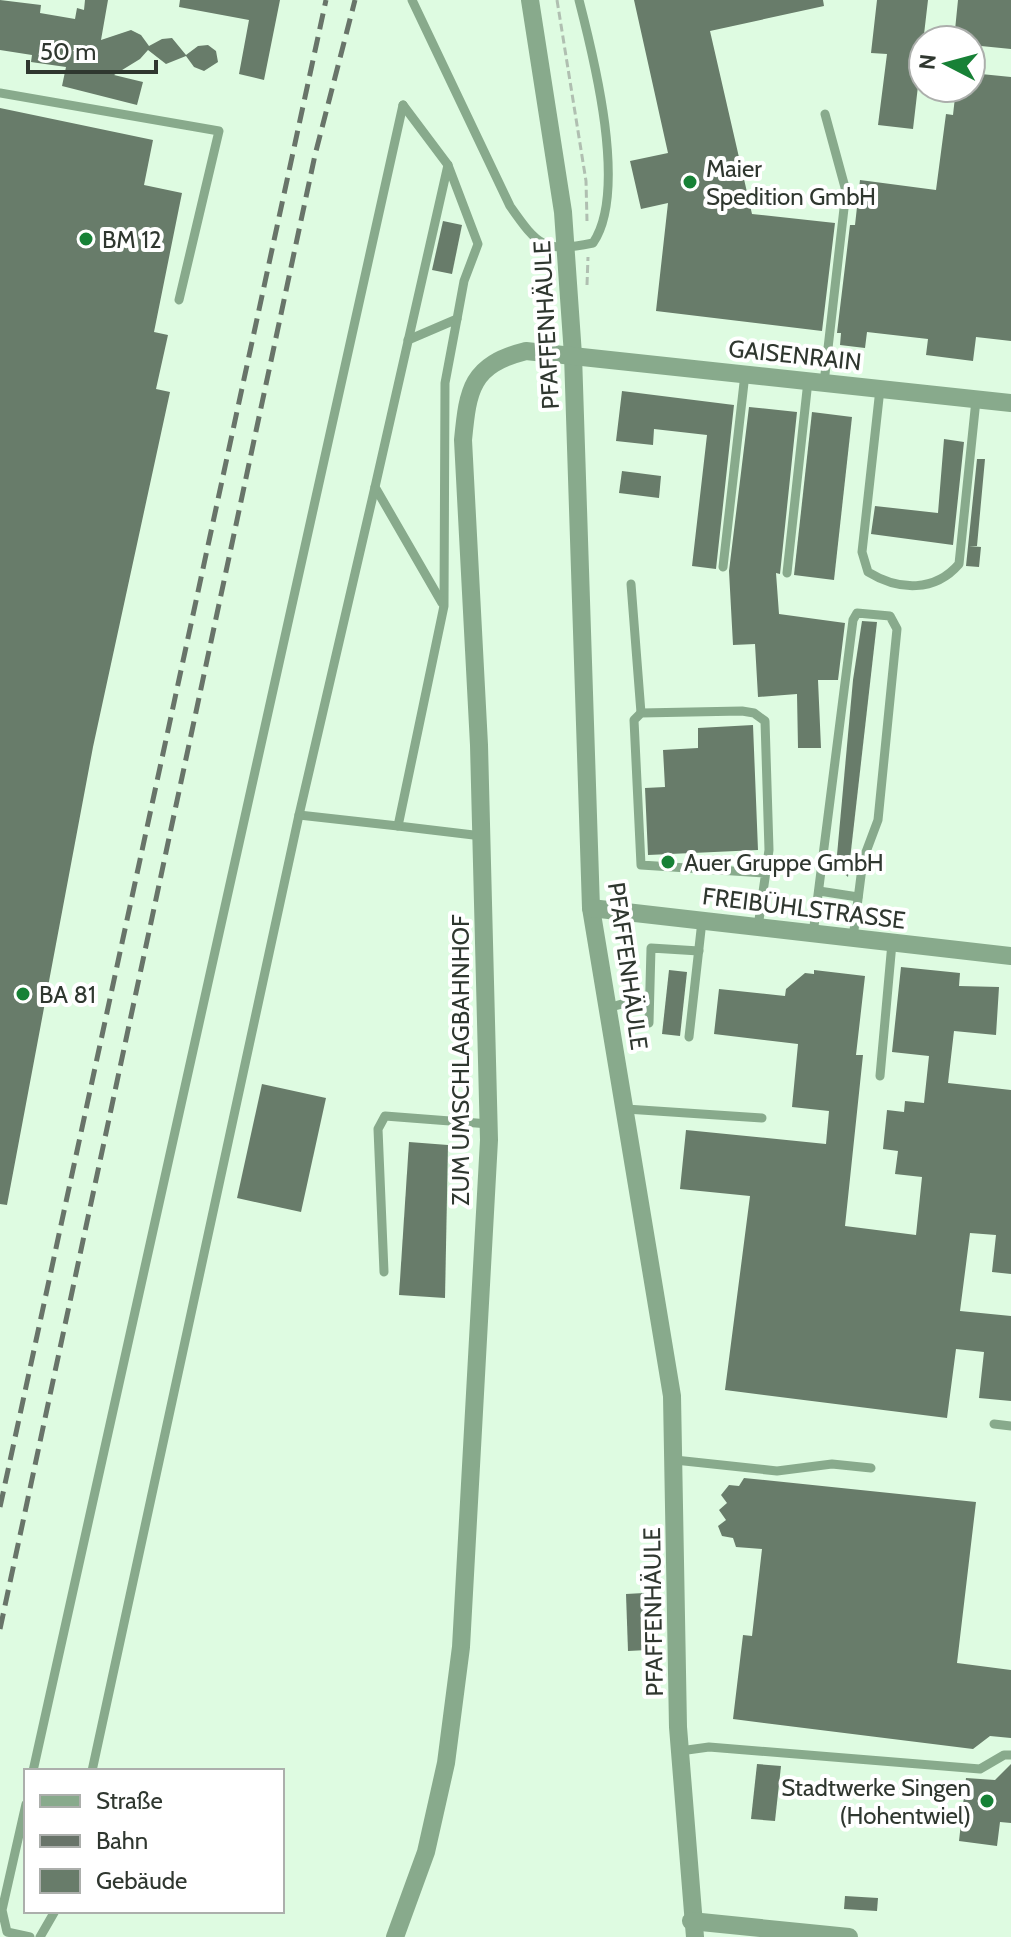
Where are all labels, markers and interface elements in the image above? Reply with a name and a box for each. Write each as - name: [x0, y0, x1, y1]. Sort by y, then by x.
- scale bar: [28, 24, 156, 74]
- north arrow: [907, 24, 987, 104]
- text: 50 m: [40, 37, 96, 66]
- text: N: [913, 53, 942, 71]
- place label: Maier Spedition GmbH: [706, 154, 876, 211]
- marker: Maier Spedition GmbH: [681, 173, 699, 191]
- place label: BM 12: [102, 225, 162, 254]
- marker: BM 12: [77, 230, 95, 248]
- street label: PFAFFENHÄULE: [527, 240, 565, 410]
- street label: GAISENRAIN: [727, 334, 863, 376]
- place label: Auer Gruppe GmbH: [684, 848, 884, 877]
- marker: Auer Gruppe GmbH: [659, 853, 677, 871]
- street label: PFAFFENHÄULE: [602, 880, 654, 1052]
- street label: FREIBÜHLSTRASSE: [701, 881, 907, 935]
- street label: ZUM UMSCHLAGBAHNHOF: [446, 914, 475, 1206]
- place label: BA 81: [39, 980, 96, 1009]
- marker: BA 81: [14, 985, 32, 1003]
- street label: PFAFFENHÄULE: [637, 1527, 669, 1697]
- legend: [24, 1769, 284, 1913]
- place label: Stadtwerke Singen (Hohentwiel): [781, 1773, 971, 1830]
- text: Straße: [96, 1786, 163, 1815]
- marker: Stadtwerke Singen (Hohentwiel): [978, 1792, 996, 1810]
- text: Bahn: [96, 1826, 148, 1855]
- text: Gebäude: [96, 1866, 187, 1895]

